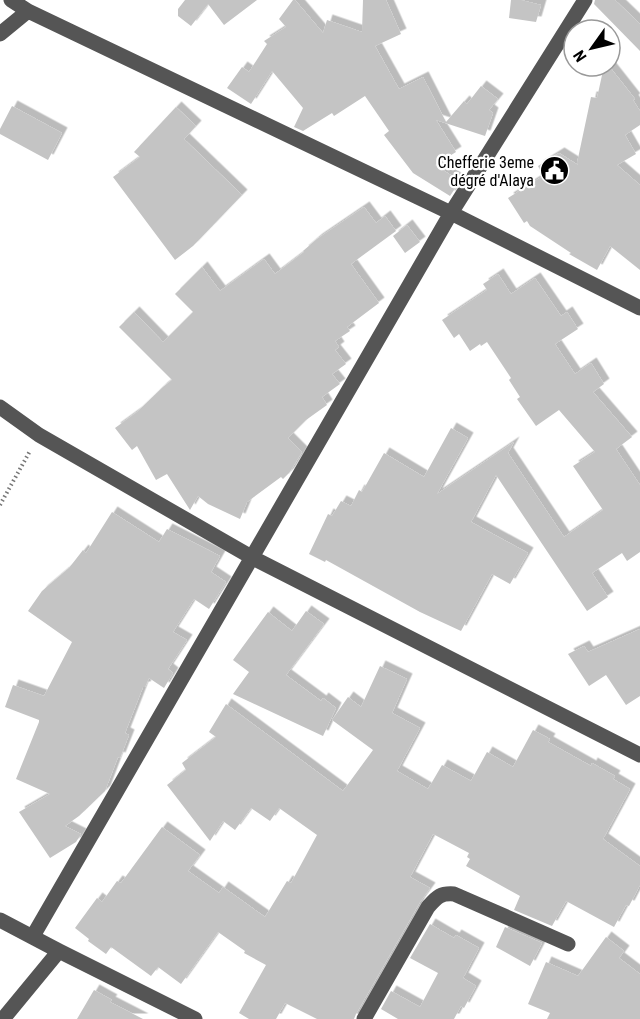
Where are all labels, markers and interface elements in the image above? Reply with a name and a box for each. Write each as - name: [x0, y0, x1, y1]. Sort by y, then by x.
- north arrow: [562, 18, 622, 78]
- text: N: [569, 47, 591, 65]
- place label: Chefferie 3eme dégré d'Alaya: [438, 153, 534, 190]
- public building icon: Chefferie 3eme dégré d'Alaya: [539, 155, 571, 187]

